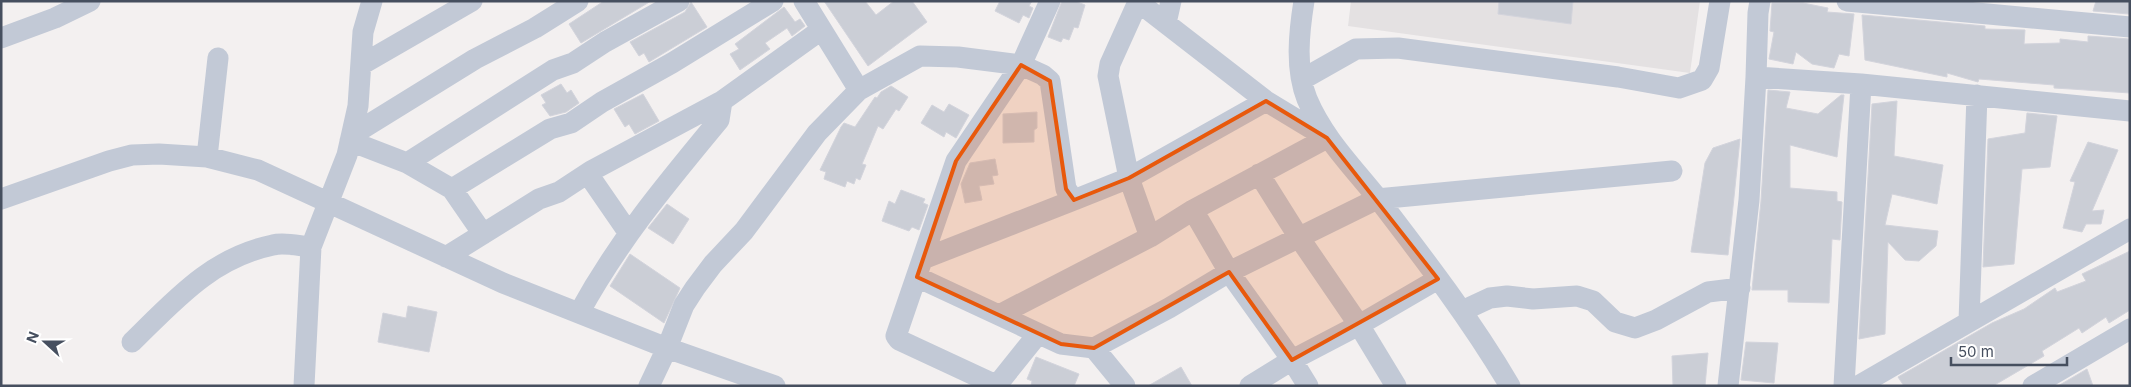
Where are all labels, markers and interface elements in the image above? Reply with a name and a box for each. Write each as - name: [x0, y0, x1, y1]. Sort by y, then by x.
- north arrow: [20, 317, 70, 367]
- text: N: [23, 329, 42, 345]
- scale bar: [1951, 334, 2067, 366]
- text: 50 m: [1958, 342, 1994, 361]

